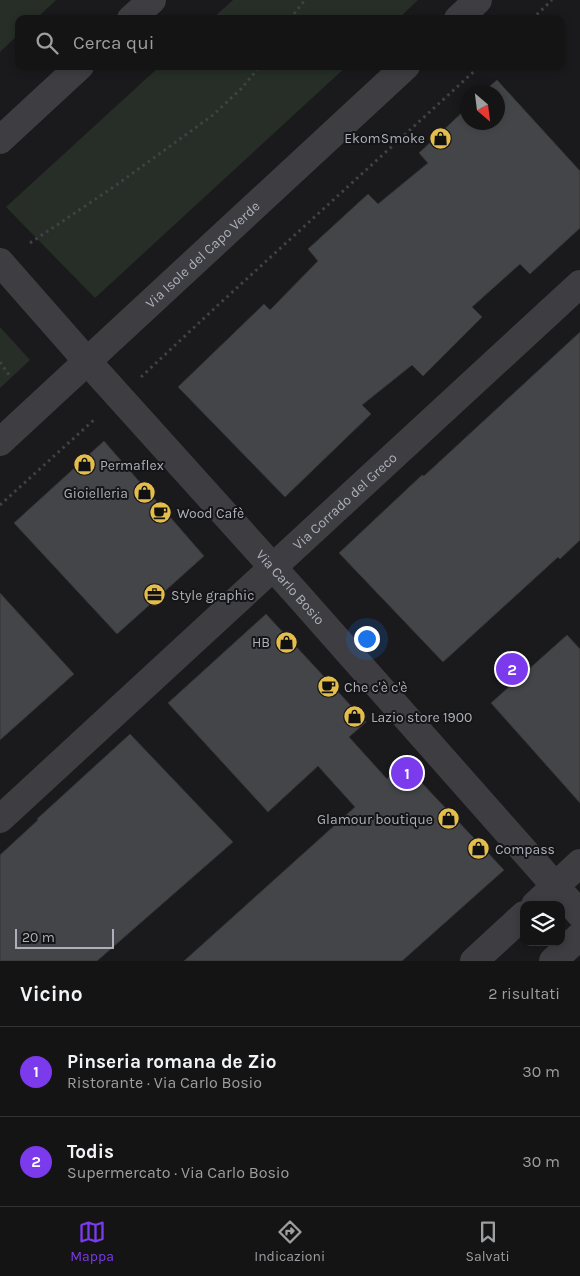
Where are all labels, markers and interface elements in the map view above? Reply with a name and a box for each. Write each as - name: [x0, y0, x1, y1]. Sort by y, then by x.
- search box: [15, 15, 565, 70]
- icon: search: [33, 29, 61, 57]
- text: Cerca qui: [73, 32, 154, 54]
- north arrow: [460, 85, 505, 130]
- shop icon: EkomSmoke: [429, 126, 453, 150]
- place label: EkomSmoke: [344, 130, 425, 147]
- street label: Via Isole del Capo Verde: [142, 197, 263, 312]
- street label: Via Corrado del Greco: [289, 449, 400, 553]
- shop icon: Permaflex: [72, 453, 96, 477]
- place label: Permaflex: [100, 457, 164, 474]
- shop icon: Gioielleria: [132, 481, 156, 505]
- place label: Gioielleria: [64, 485, 128, 502]
- cafe icon: Wood Cafè: [149, 501, 173, 525]
- place label: Wood Cafè: [177, 505, 244, 522]
- street label: Via Carlo Bosio: [253, 546, 329, 628]
- office icon: Style graphic: [143, 583, 167, 607]
- place label: Style graphic: [171, 587, 254, 604]
- your location: [354, 626, 380, 652]
- shop icon: HB: [274, 630, 298, 654]
- place label: HB: [252, 634, 270, 651]
- pin: 2: [496, 650, 528, 688]
- cafe icon: Che c'è c'è: [316, 675, 340, 699]
- place label: Che c'è c'è: [344, 679, 408, 696]
- shop icon: Lazio store 1900: [343, 705, 367, 729]
- place label: Lazio store 1900: [371, 709, 472, 726]
- pin: 1: [391, 754, 423, 792]
- shop icon: Glamour boutique: [437, 807, 461, 831]
- place label: Glamour boutique: [317, 811, 433, 828]
- shop icon: Compass: [467, 837, 491, 861]
- place label: Compass: [495, 841, 555, 858]
- map controls: [520, 901, 565, 946]
- button: layers: [520, 901, 565, 946]
- scale bar: [15, 926, 114, 949]
- text: 20 m: [22, 929, 55, 946]
- text: Vicino: [20, 982, 83, 1006]
- text: 2 risultati: [488, 984, 560, 1003]
- text: Pinseria romana de Zio: [67, 1051, 276, 1073]
- text: 1: [33, 1062, 39, 1081]
- text: 30 m: [522, 1062, 560, 1081]
- text: Ristorante · Via Carlo Bosio: [67, 1073, 262, 1092]
- text: Todis: [67, 1141, 114, 1163]
- text: 2: [31, 1152, 41, 1171]
- text: 30 m: [522, 1152, 560, 1171]
- text: Supermercato · Via Carlo Bosio: [67, 1163, 289, 1182]
- tab: Mappa: [70, 1218, 114, 1265]
- tab: Indicazioni: [254, 1218, 325, 1265]
- tab: Salvati: [466, 1218, 510, 1265]

